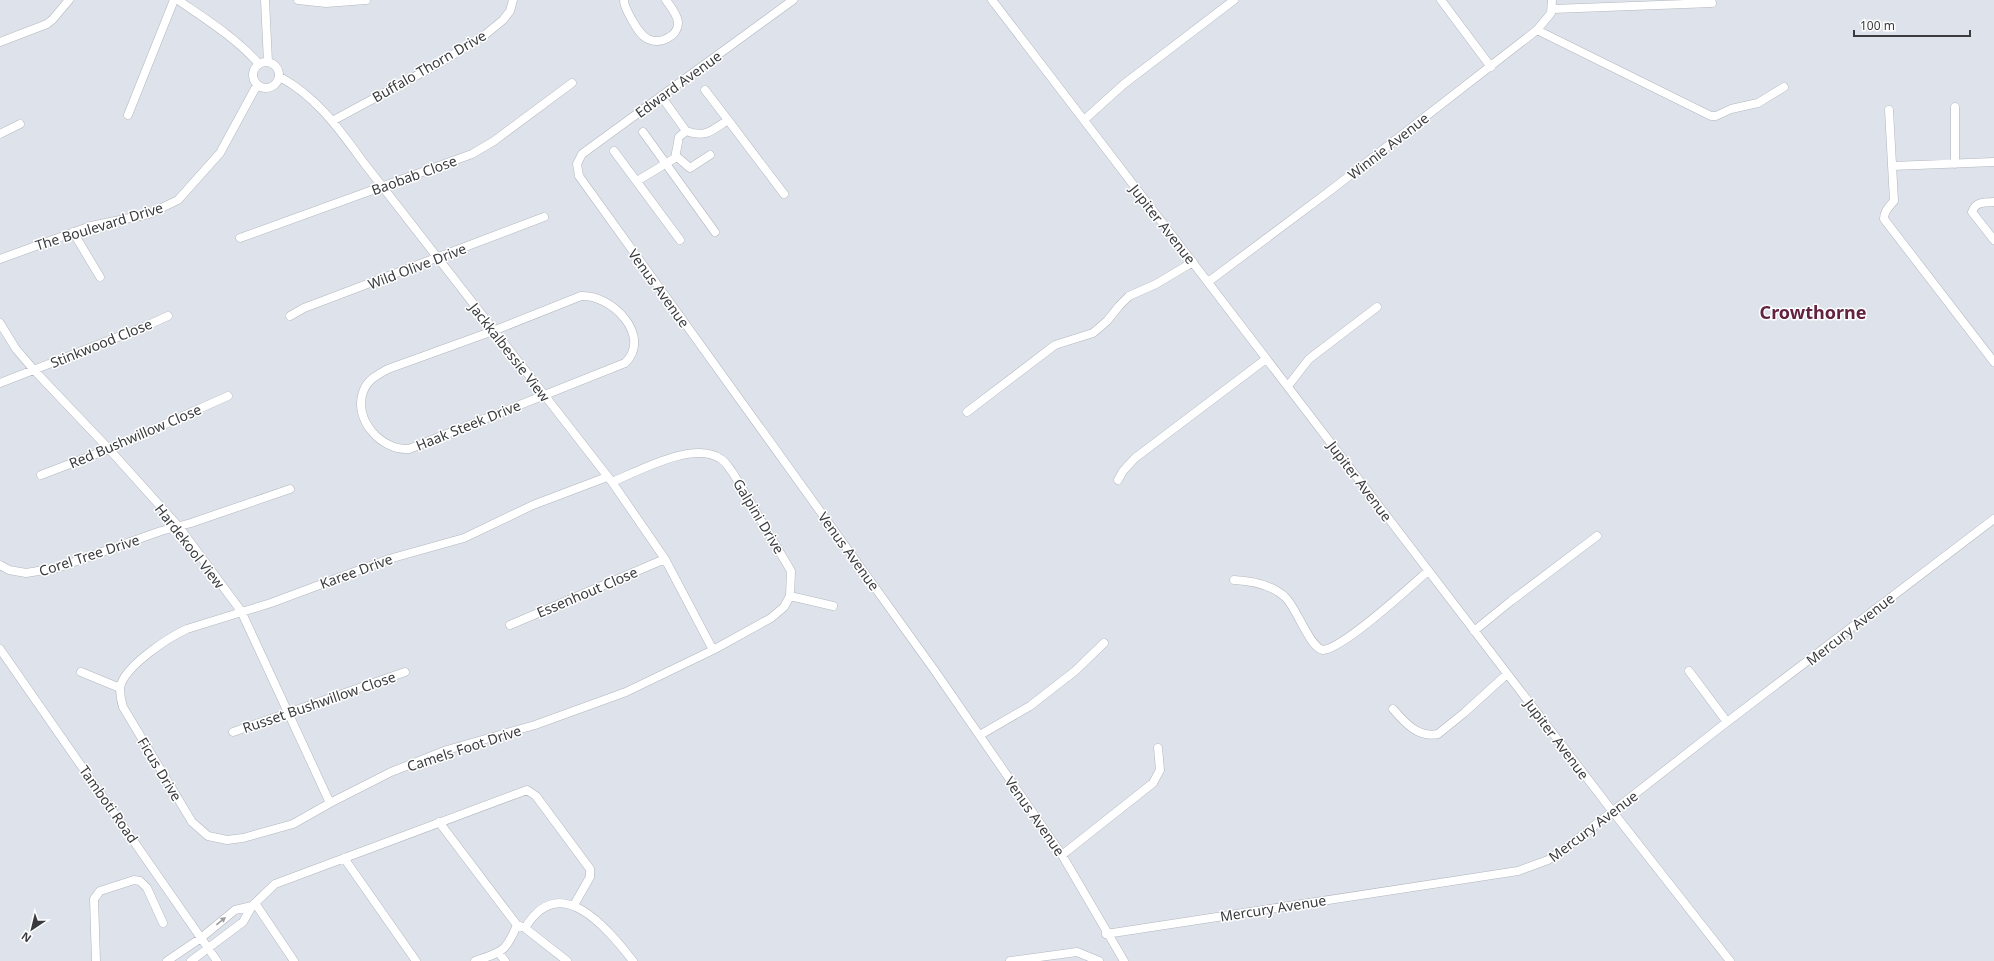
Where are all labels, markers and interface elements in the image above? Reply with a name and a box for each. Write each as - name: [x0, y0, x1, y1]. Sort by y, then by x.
- scale bar: [1854, 12, 1970, 38]
- text: 100 m: [1860, 17, 1895, 34]
- street label: Buffalo Thorn Drive: [369, 26, 490, 106]
- street label: Edward Avenue: [631, 46, 725, 122]
- street label: Winnie Avenue: [1343, 108, 1433, 184]
- street label: Baobab Close: [369, 151, 459, 199]
- street label: Jupiter Avenue: [1125, 179, 1200, 268]
- street label: The Boulevard Drive: [33, 197, 165, 254]
- street label: Wild Olive Drive: [365, 238, 469, 293]
- street label: Venus Avenue: [624, 245, 694, 331]
- street label: Jackkalbessie View: [464, 297, 555, 405]
- district label: Crowthorne: [1760, 300, 1866, 324]
- street label: Stinkwood Close: [47, 314, 155, 372]
- street label: Haak Steek Drive: [413, 395, 523, 455]
- street label: Red Bushwillow Close: [66, 399, 204, 473]
- street label: Jupiter Avenue: [1322, 435, 1397, 525]
- street label: Galpini Drive: [729, 475, 789, 557]
- street label: Hardekool View: [151, 500, 229, 592]
- street label: Venus Avenue: [814, 508, 884, 594]
- street label: Corel Tree Drive: [36, 530, 142, 580]
- street label: Karee Drive: [317, 549, 395, 593]
- street label: Essenhout Close: [534, 562, 640, 622]
- street label: Mercury Avenue: [1802, 588, 1898, 669]
- street label: Russet Bushwillow Close: [240, 667, 398, 737]
- street label: Jupiter Avenue: [1519, 693, 1594, 783]
- street label: Camels Foot Drive: [404, 721, 524, 775]
- street label: Ficus Drive: [134, 734, 187, 805]
- street label: Tamboti Road: [75, 761, 143, 847]
- street label: Venus Avenue: [1001, 773, 1069, 860]
- street label: Mercury Avenue: [1544, 786, 1642, 866]
- street label: Mercury Avenue: [1219, 890, 1328, 926]
- north arrow: [12, 909, 52, 949]
- one-way arrow: [216, 917, 226, 925]
- text: N: [18, 929, 34, 946]

